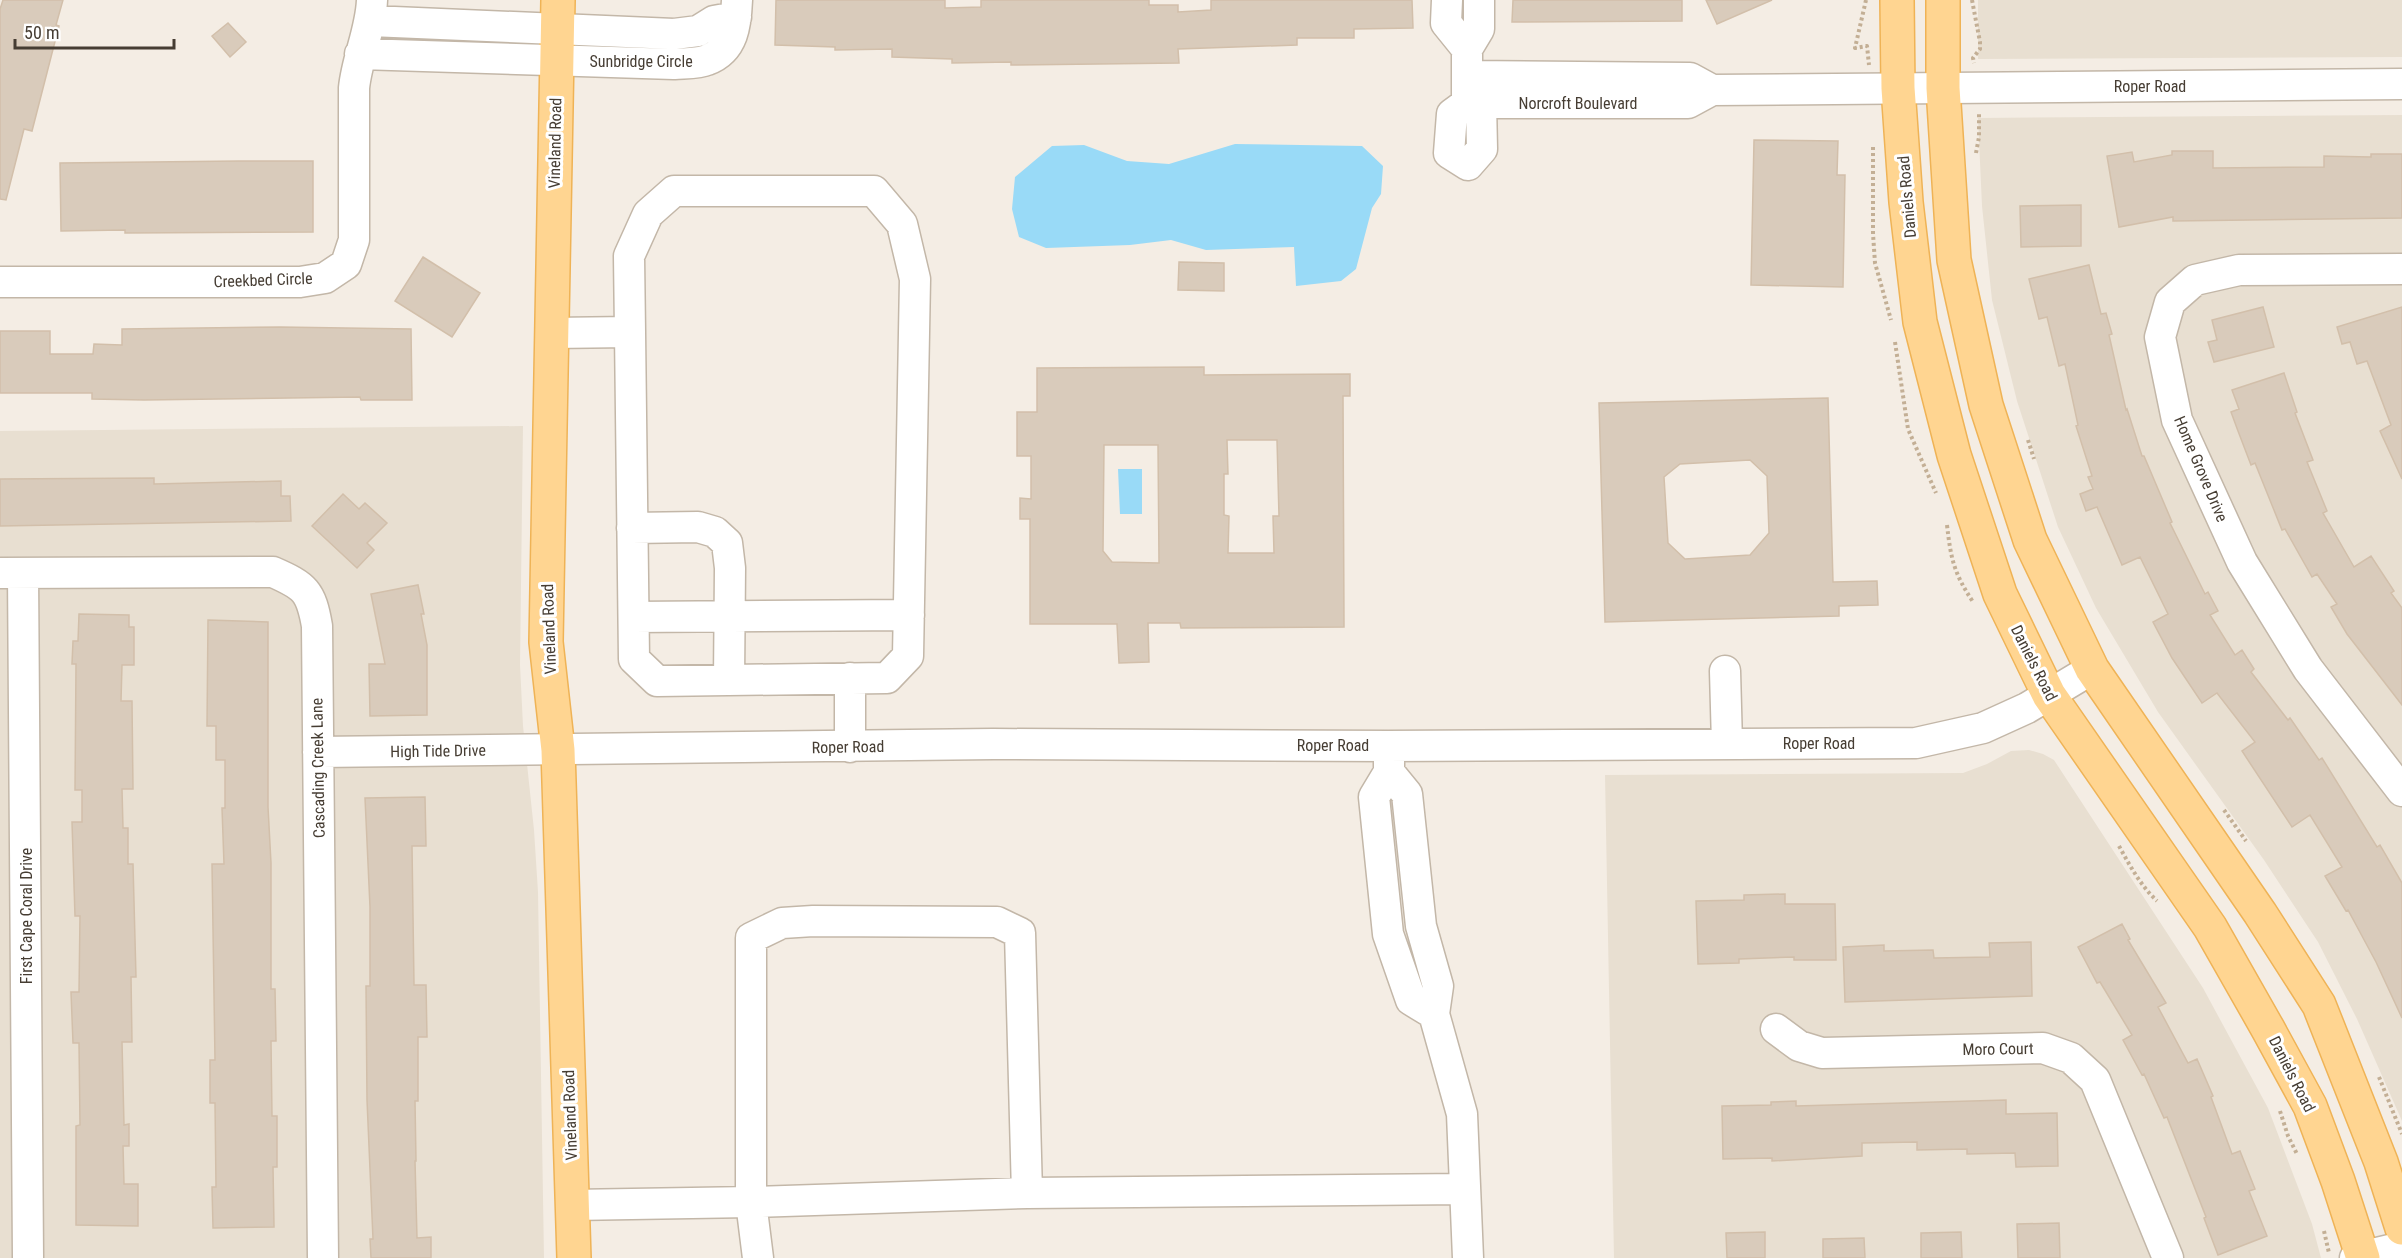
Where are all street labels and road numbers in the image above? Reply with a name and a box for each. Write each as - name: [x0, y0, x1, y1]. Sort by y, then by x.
- street label: Sunbridge Circle: [589, 52, 693, 71]
- street label: Roper Road: [2114, 77, 2186, 96]
- street label: Norcroft Boulevard: [1519, 94, 1637, 113]
- street label: Vineland Road: [545, 97, 565, 189]
- street label: Daniels Road: [1894, 155, 1920, 239]
- street label: Creekbed Circle: [213, 269, 313, 291]
- street label: Home Grove Drive: [2170, 413, 2232, 525]
- street label: Vineland Road: [538, 583, 560, 675]
- street label: Daniels Road: [2007, 622, 2061, 704]
- street label: Cascading Creek Lane: [307, 698, 329, 838]
- street label: Roper Road: [1783, 734, 1855, 753]
- street label: Roper Road: [1297, 736, 1369, 755]
- street label: Roper Road: [812, 737, 884, 757]
- street label: High Tide Drive: [390, 741, 486, 761]
- street label: First Cape Coral Drive: [17, 848, 36, 984]
- street label: Daniels Road: [2265, 1033, 2319, 1115]
- street label: Moro Court: [1962, 1039, 2034, 1059]
- street label: Vineland Road: [559, 1069, 581, 1161]

